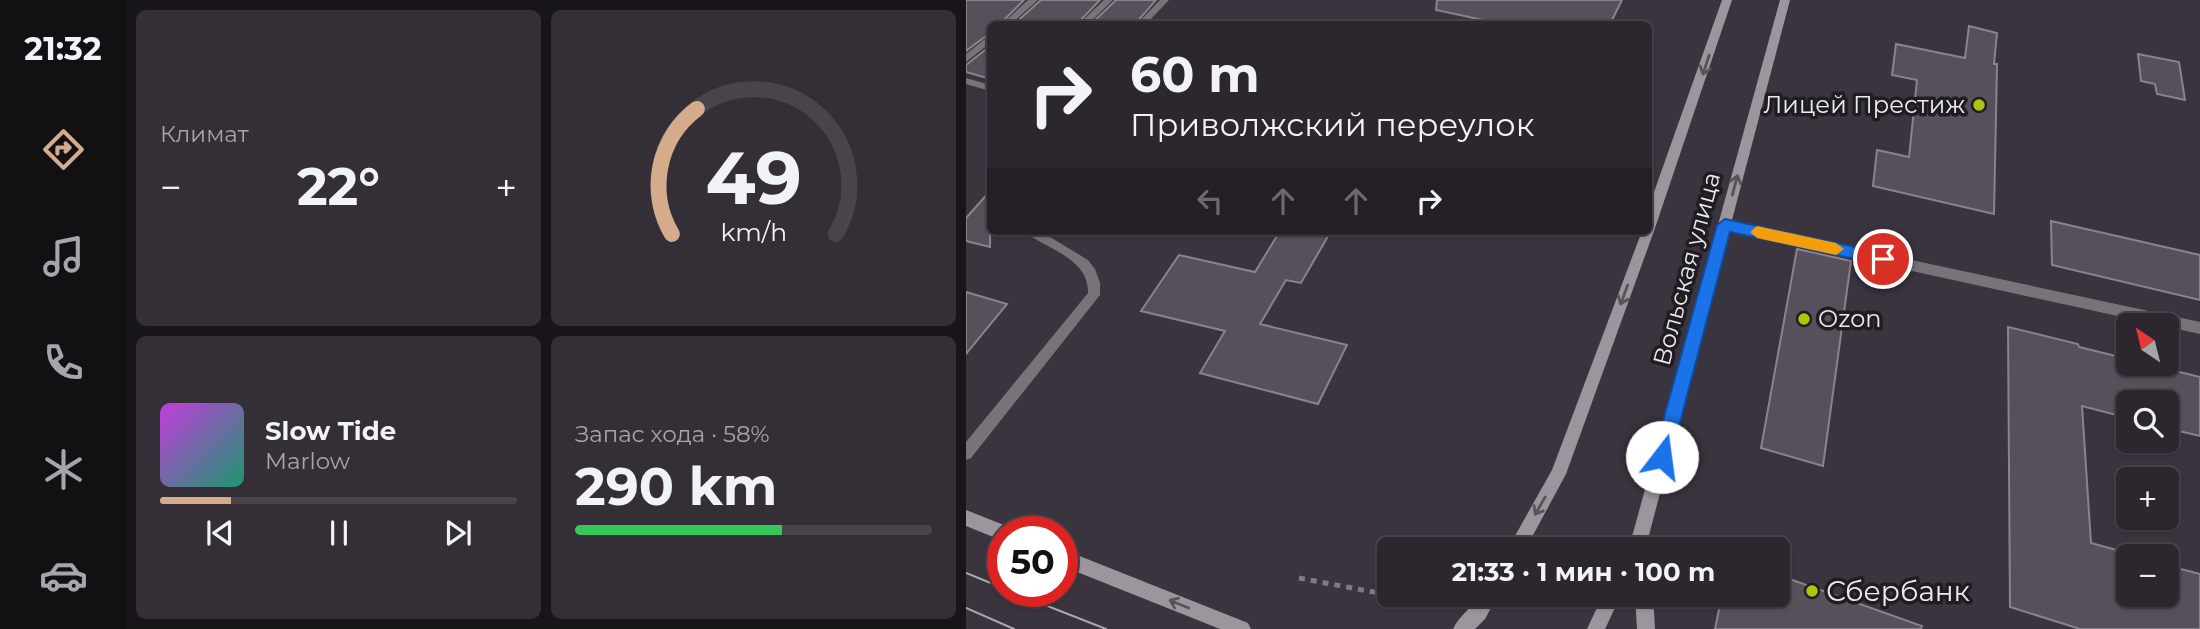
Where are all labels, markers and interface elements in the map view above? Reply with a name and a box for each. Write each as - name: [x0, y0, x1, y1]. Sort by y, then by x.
- text: 21:32: [24, 29, 102, 68]
- text: 60 m: [1130, 45, 1260, 104]
- icon: right: [1015, 49, 1106, 140]
- one-way arrow: [1699, 53, 1711, 75]
- place label: Лицей Престиж: [1764, 90, 1965, 119]
- marker: Лицей Престиж: [1971, 97, 1987, 113]
- text: Приволжский переулок: [1130, 105, 1534, 144]
- text: Климат: [160, 120, 249, 148]
- icon: directions: [39, 125, 88, 174]
- text: 49: [705, 134, 802, 222]
- text: 22°: [297, 155, 380, 218]
- text: −: [160, 164, 182, 211]
- text: +: [495, 164, 517, 211]
- street label: Вольская улица: [1647, 169, 1726, 369]
- one-way arrow: [1730, 174, 1743, 196]
- icon: left: [1191, 182, 1229, 220]
- icon: ahead: [1264, 182, 1302, 220]
- icon: ahead: [1337, 182, 1375, 220]
- icon: right: [1410, 182, 1448, 220]
- text: km/h: [720, 217, 787, 247]
- pin: [1853, 229, 1913, 289]
- icon: music: [39, 232, 88, 281]
- icon: arrive: [1864, 240, 1902, 278]
- one-way arrow: [1617, 284, 1629, 306]
- place label: Ozon: [1818, 304, 1881, 333]
- marker: Ozon: [1796, 311, 1812, 327]
- north arrow: [2116, 313, 2179, 376]
- map controls: [2116, 313, 2179, 607]
- icon: phone: [39, 338, 88, 387]
- button: search: [2116, 390, 2179, 453]
- text: Slow Tide: [265, 415, 396, 447]
- text: Запас хода · 58%: [575, 420, 770, 448]
- position arrow: [1625, 420, 1699, 494]
- icon: climate: [39, 445, 88, 494]
- text: Marlow: [265, 447, 350, 475]
- text: 290 km: [575, 455, 777, 518]
- button: +: [2116, 467, 2179, 530]
- one-way arrow: [1533, 495, 1546, 516]
- icon: previous: [201, 514, 239, 552]
- icon: pause: [320, 514, 358, 552]
- icon: next: [439, 514, 477, 552]
- speed limit sign: 50: [987, 516, 1078, 607]
- button: −: [2116, 544, 2179, 607]
- icon: car: [39, 551, 88, 600]
- text: 21:33 · 1 мин · 100 m: [1452, 556, 1715, 588]
- place label: Сбербанк: [1826, 574, 1970, 608]
- marker: Сбербанк: [1804, 583, 1820, 599]
- one-way arrow: [1169, 596, 1190, 609]

